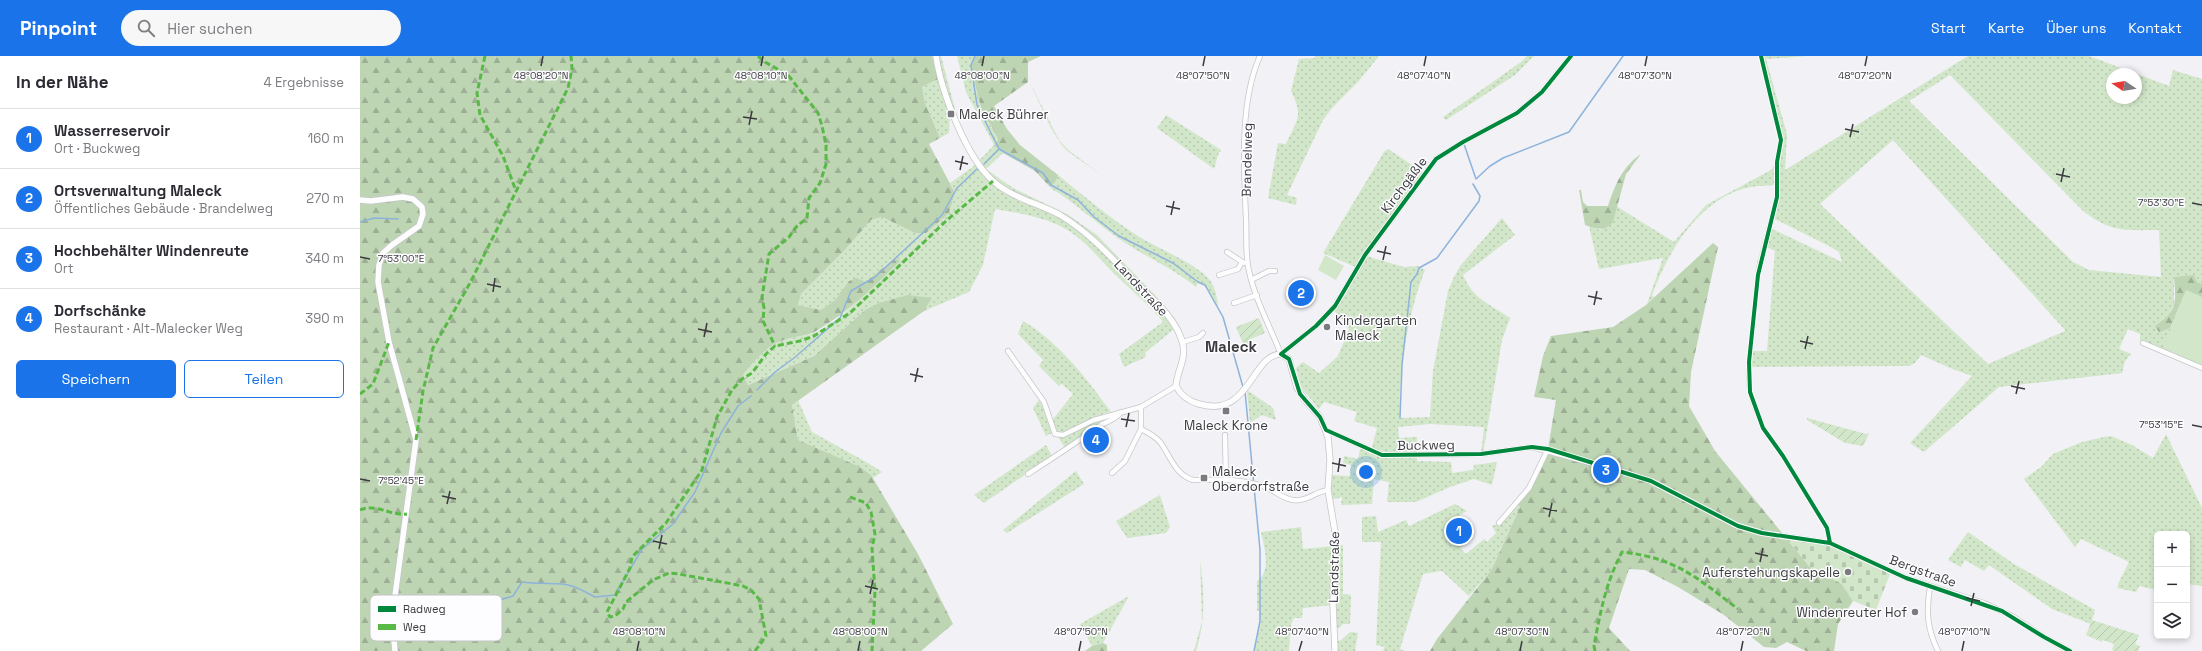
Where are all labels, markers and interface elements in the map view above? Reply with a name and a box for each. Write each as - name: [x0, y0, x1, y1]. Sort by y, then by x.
- search box: [121, 10, 401, 46]
- text: Pinpoint: [20, 16, 97, 41]
- icon: search: [135, 17, 157, 39]
- text: Hier suchen: [167, 19, 252, 38]
- text: Start: [1931, 19, 1966, 37]
- text: Karte: [1988, 19, 2024, 37]
- text: Über uns: [2046, 19, 2106, 37]
- text: Kontakt: [2128, 19, 2182, 37]
- north arrow: [2106, 68, 2142, 104]
- text: 48°08'20"N: [514, 69, 568, 82]
- text: 48°08'10"N: [735, 69, 787, 82]
- text: 48°08'00"N: [954, 69, 1010, 82]
- text: 48°07'50"N: [1176, 69, 1230, 82]
- text: 48°07'40"N: [1397, 69, 1451, 82]
- text: 48°07'30"N: [1618, 69, 1672, 82]
- text: 48°07'20"N: [1838, 69, 1892, 82]
- text: In der Nähe: [16, 71, 108, 93]
- text: 4 Ergebnisse: [264, 74, 344, 91]
- place label: Maleck Bührer: [959, 106, 1049, 123]
- marker: Maleck Bührer: [946, 109, 956, 119]
- text: Wasserreservoir: [54, 121, 170, 140]
- street label: Brandelweg: [1238, 123, 1256, 197]
- text: 1: [26, 130, 32, 147]
- text: 160 m: [308, 130, 344, 147]
- text: Ort · Buckweg: [54, 140, 140, 157]
- street label: Kirchgäßle: [1377, 153, 1431, 217]
- text: Ortsverwaltung Maleck: [54, 181, 222, 200]
- text: 2: [25, 190, 33, 207]
- text: 270 m: [306, 190, 344, 207]
- text: 7°53'30"E: [2138, 196, 2185, 209]
- text: Öffentliches Gebäude · Brandelweg: [54, 200, 273, 217]
- text: Hochbehälter Windenreute: [54, 241, 249, 260]
- text: 3: [25, 250, 33, 267]
- text: 340 m: [305, 250, 344, 267]
- text: 7°53'00"E: [378, 252, 425, 265]
- street label: Landstraße: [1110, 256, 1172, 320]
- text: Ort: [54, 260, 74, 277]
- pin: 2: [1288, 278, 1314, 308]
- text: Dorfschänke: [54, 301, 146, 320]
- text: 4: [25, 310, 33, 327]
- text: 390 m: [305, 310, 344, 327]
- place label: Kindergarten Maleck: [1335, 312, 1417, 344]
- text: Restaurant · Alt-Malecker Weg: [54, 320, 243, 337]
- marker: Kindergarten Maleck: [1322, 322, 1332, 332]
- district label: Maleck: [1205, 337, 1257, 356]
- button: Speichern: [16, 360, 176, 398]
- button: Teilen: [184, 360, 344, 398]
- marker: Maleck Krone: [1221, 406, 1231, 416]
- place label: Maleck Krone: [1184, 417, 1268, 434]
- text: 7°53'15"E: [2139, 418, 2183, 431]
- pin: 4: [1083, 425, 1109, 455]
- street label: Buckweg: [1397, 436, 1455, 454]
- pin: 3: [1593, 455, 1619, 485]
- your location: [1356, 462, 1376, 482]
- place label: Maleck Oberdorfstraße: [1212, 463, 1309, 495]
- marker: Maleck Oberdorfstraße: [1199, 473, 1209, 483]
- text: 7°52'45"E: [378, 474, 424, 487]
- pin: 1: [1446, 516, 1472, 546]
- street label: Landstraße: [1325, 531, 1343, 603]
- map controls: [2154, 531, 2190, 639]
- button: +: [2154, 531, 2190, 567]
- street label: Bergstraße: [1887, 551, 1959, 591]
- place label: Auferstehungskapelle: [1702, 564, 1840, 581]
- marker: Auferstehungskapelle: [1843, 567, 1853, 577]
- button: −: [2154, 567, 2190, 603]
- legend: [370, 595, 502, 641]
- text: Radweg: [403, 602, 445, 616]
- button: layers: [2154, 603, 2190, 639]
- place label: Windenreuter Hof: [1796, 604, 1907, 621]
- marker: Windenreuter Hof: [1910, 607, 1920, 617]
- text: Weg: [403, 620, 426, 634]
- text: 48°08'10"N: [613, 625, 665, 638]
- text: 48°08'00"N: [832, 625, 888, 638]
- text: 48°07'50"N: [1054, 625, 1108, 638]
- text: 48°07'40"N: [1275, 625, 1329, 638]
- text: 48°07'30"N: [1495, 625, 1549, 638]
- text: 48°07'20"N: [1716, 625, 1770, 638]
- text: 48°07'10"N: [1938, 625, 1990, 638]

